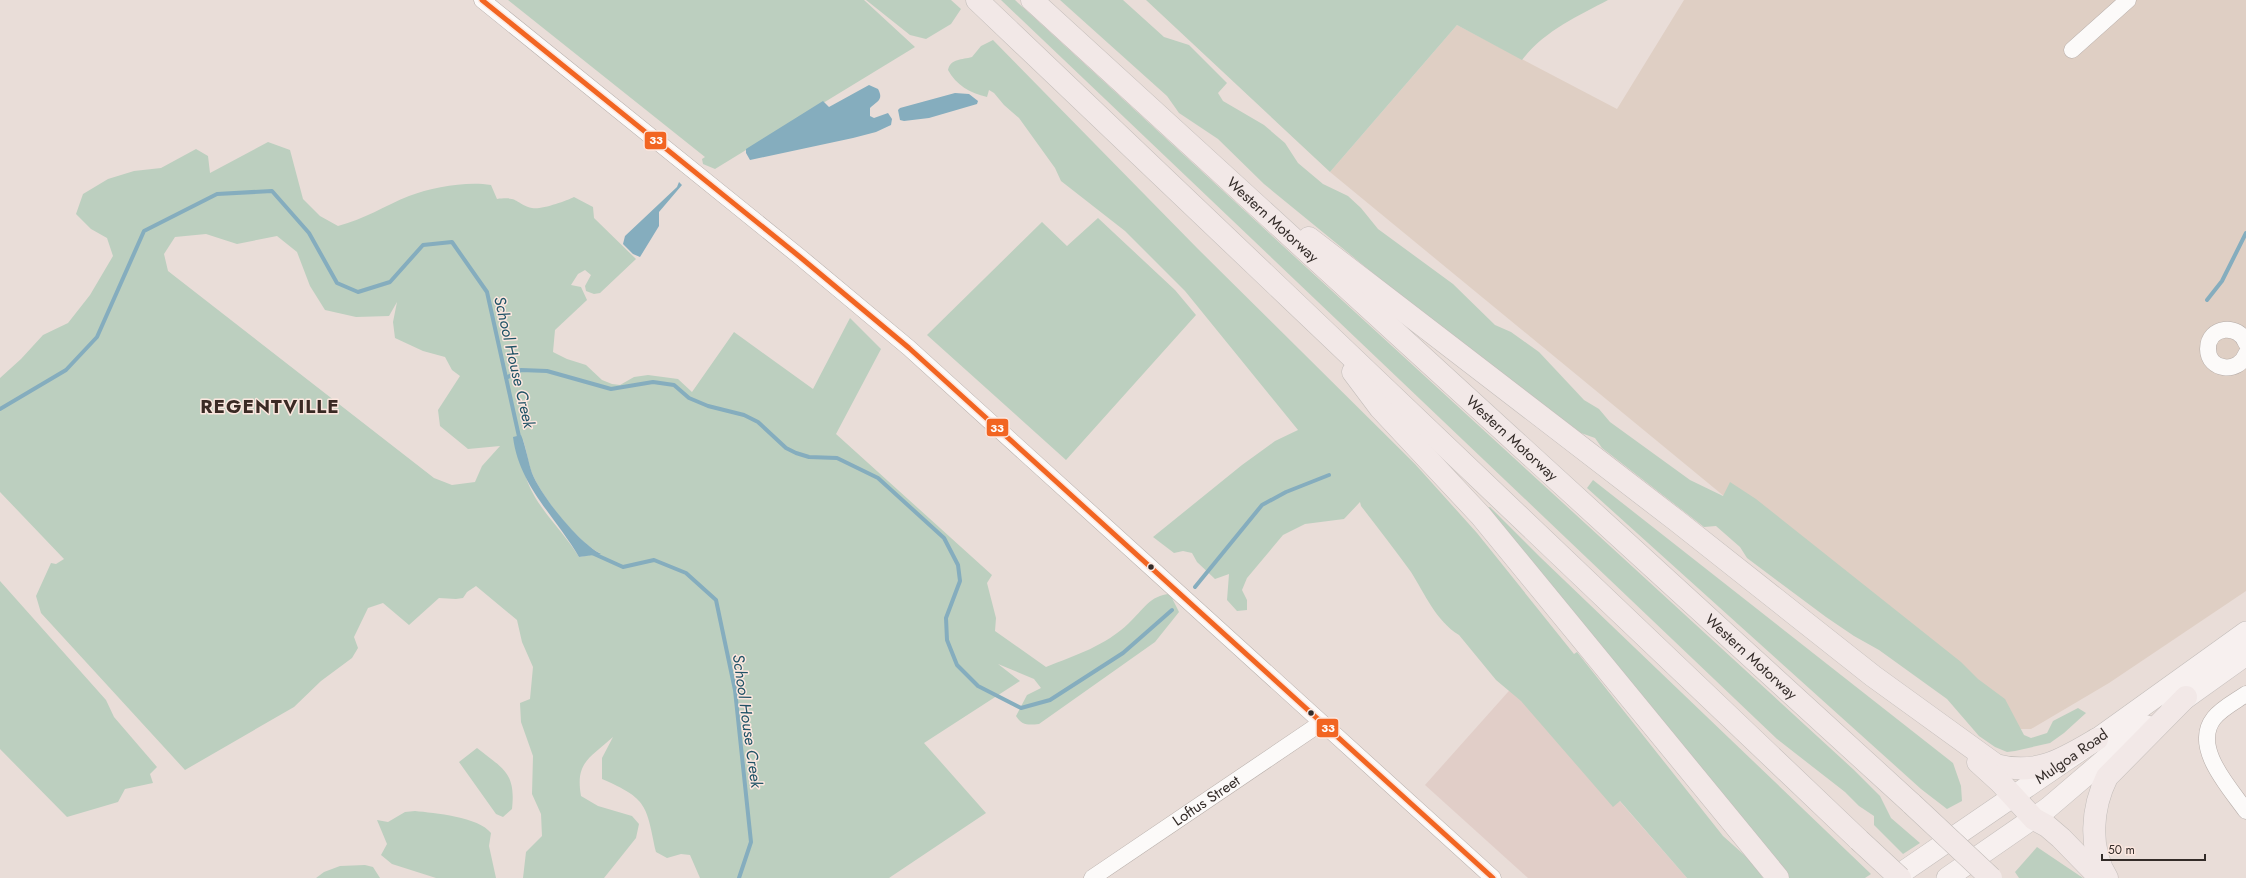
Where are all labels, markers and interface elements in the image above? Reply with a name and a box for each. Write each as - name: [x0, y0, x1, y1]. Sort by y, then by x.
- line badge: 33: [644, 131, 667, 150]
- text: 33: [649, 132, 663, 148]
- street label: Western Motorway: [1222, 172, 1324, 268]
- water label: School House Creek: [488, 294, 541, 431]
- street label: Western Motorway: [1461, 390, 1563, 487]
- district label: REGENTVILLE: [200, 393, 340, 420]
- line badge: 33: [986, 418, 1009, 437]
- text: 33: [990, 420, 1004, 436]
- unlabelled marker: [1146, 562, 1156, 572]
- street label: Western Motorway: [1700, 609, 1802, 705]
- water label: School House Creek: [727, 653, 768, 791]
- unlabelled marker: [1306, 708, 1316, 718]
- line badge: 33: [1316, 718, 1339, 738]
- text: 33: [1321, 720, 1335, 736]
- street label: Mulgoa Road: [2030, 724, 2112, 789]
- street label: Loftus Street: [1168, 770, 1245, 831]
- scale bar: [2102, 836, 2205, 862]
- text: 50 m: [2108, 841, 2135, 859]

